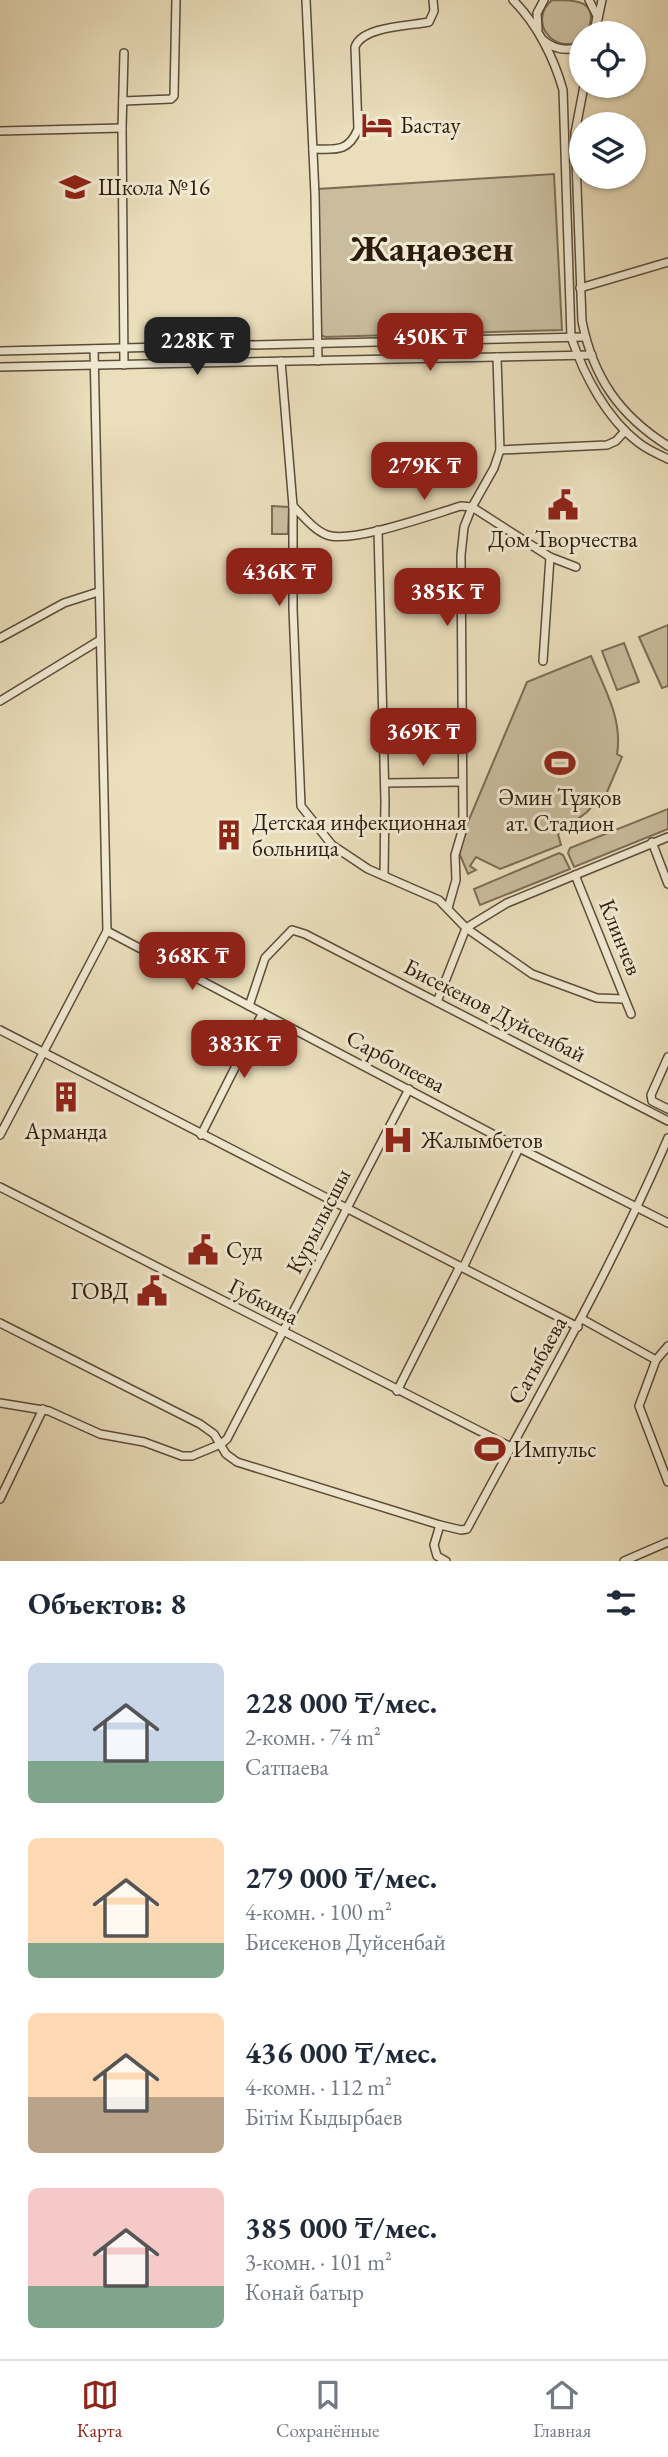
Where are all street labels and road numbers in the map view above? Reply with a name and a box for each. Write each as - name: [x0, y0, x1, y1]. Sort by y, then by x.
- street label: Клинчев: [592, 895, 650, 980]
- street label: Бисекенов Дуйсенбай: [399, 951, 591, 1069]
- street label: Сарбопеева: [341, 1022, 451, 1100]
- street label: Курылысшы: [279, 1163, 357, 1279]
- street label: Губкина: [224, 1271, 305, 1332]
- street label: Сатыбаева: [500, 1310, 574, 1409]

